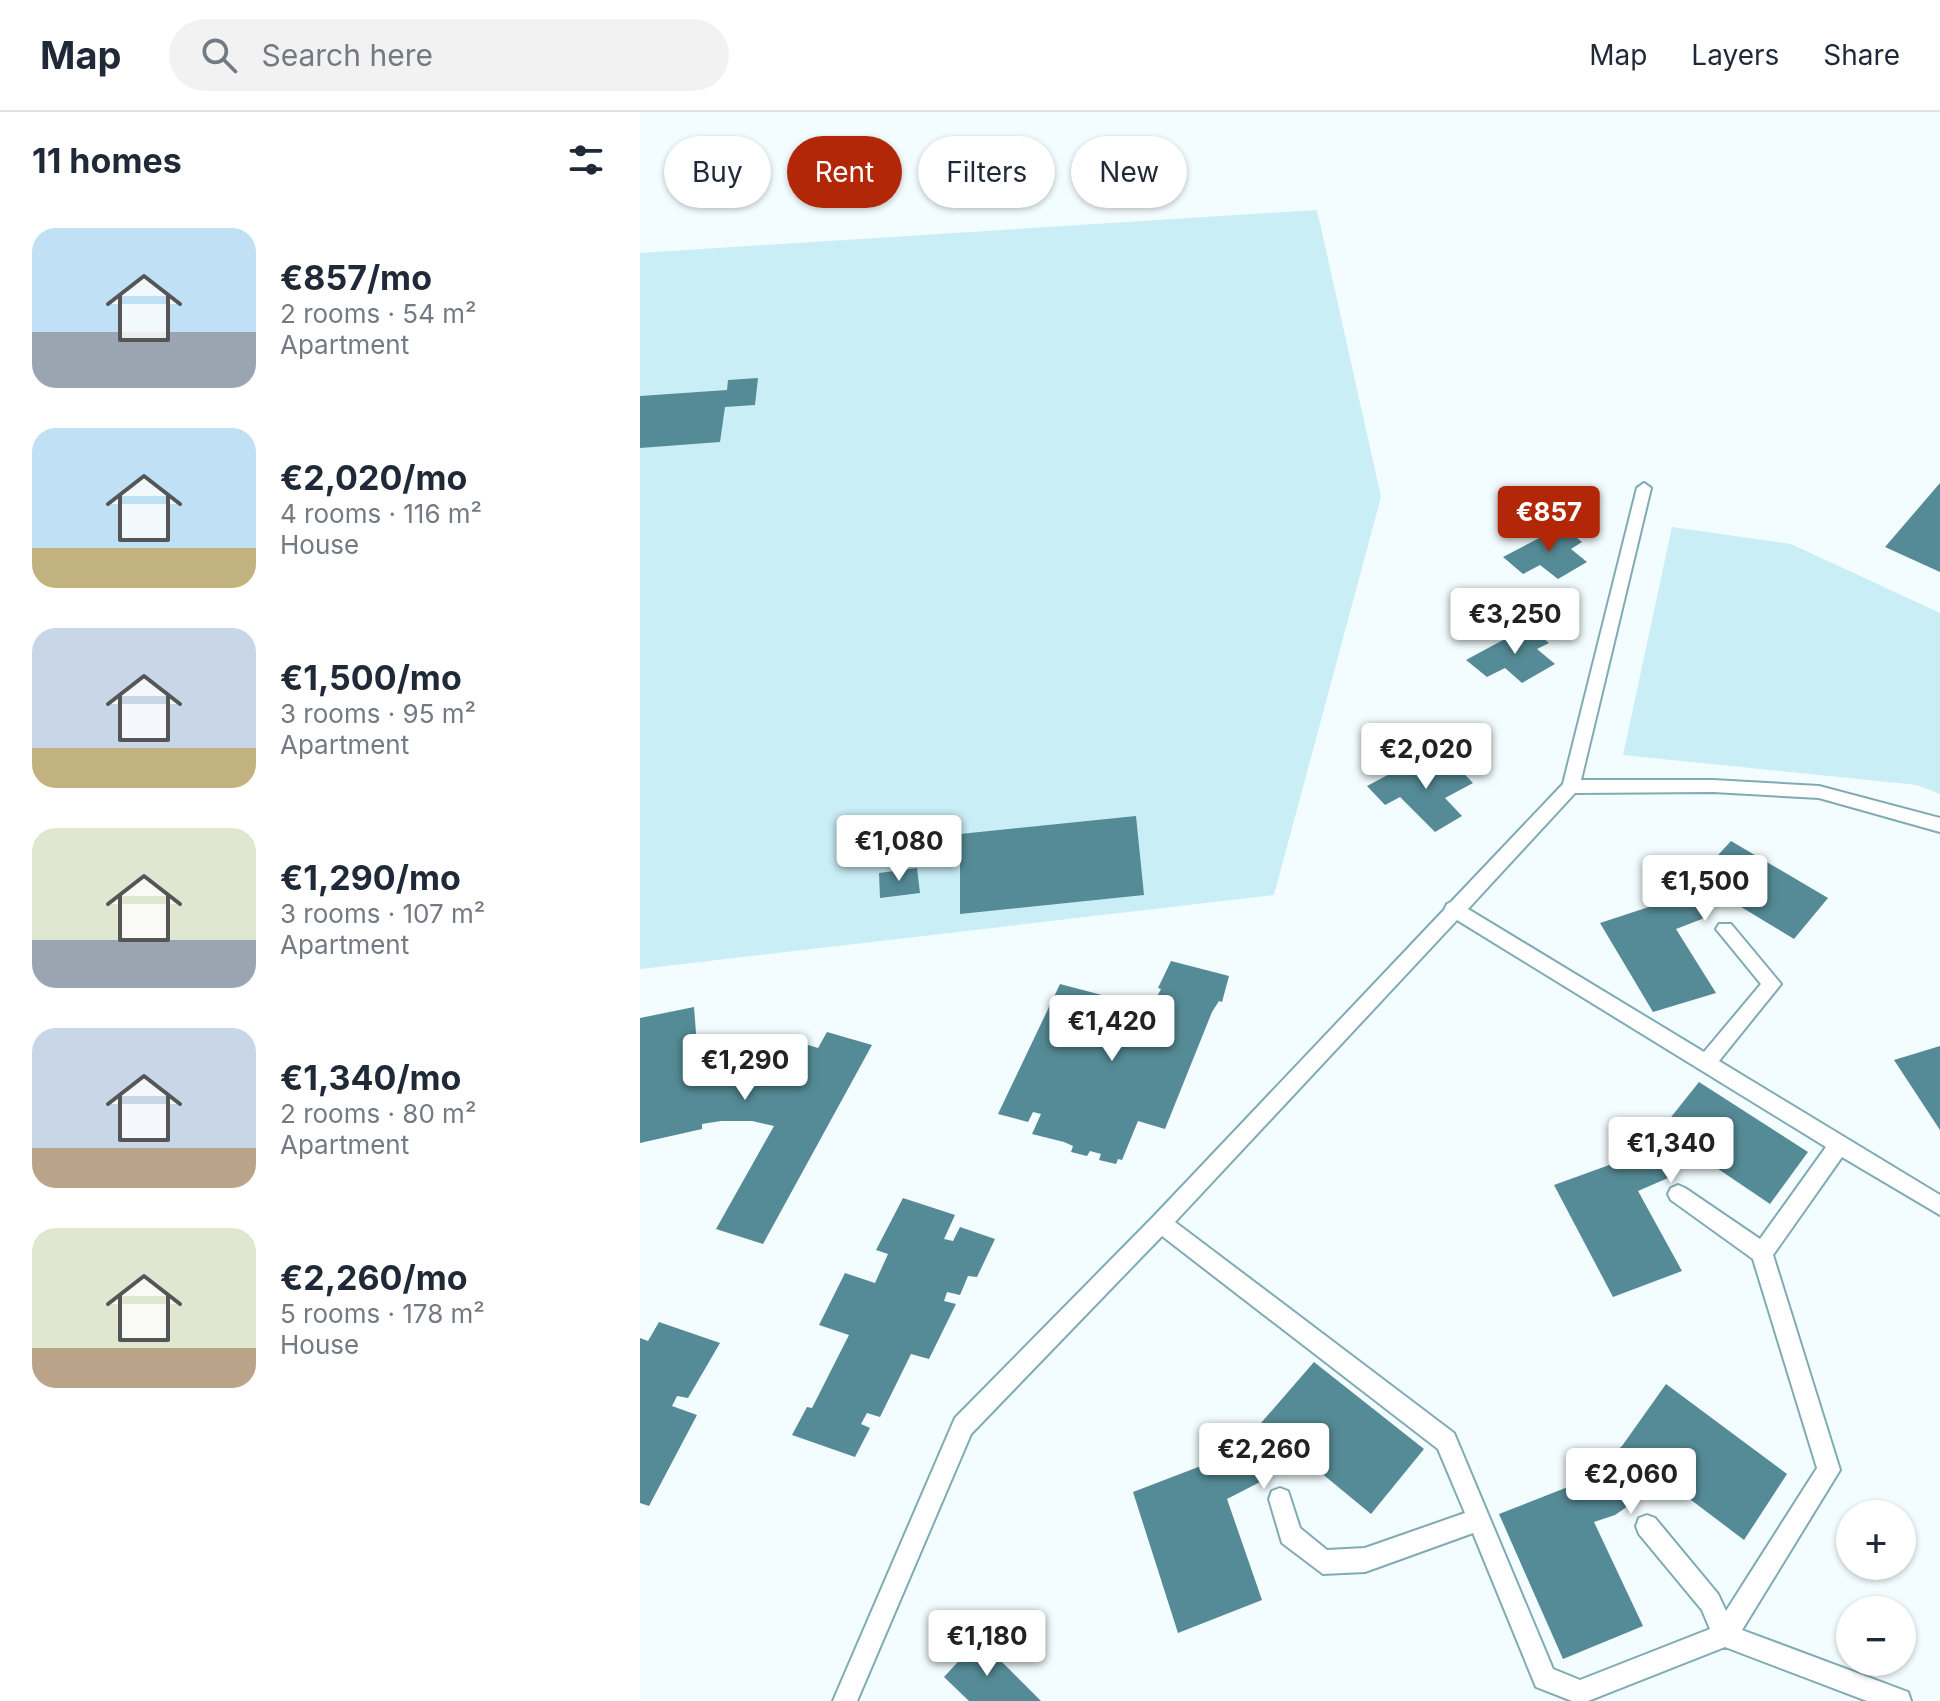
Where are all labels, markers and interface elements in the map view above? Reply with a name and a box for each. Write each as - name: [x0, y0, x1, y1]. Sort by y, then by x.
- search box: [169, 19, 729, 91]
- text: Map: [40, 32, 121, 78]
- icon: search: [197, 33, 241, 77]
- text: Search here: [261, 37, 433, 73]
- text: Map: [1589, 38, 1647, 72]
- text: Layers: [1691, 38, 1779, 72]
- text: Share: [1823, 38, 1900, 72]
- chip: Buy: [664, 136, 771, 208]
- chip: Rent: [787, 136, 902, 208]
- chip: Filters: [918, 136, 1055, 208]
- chip: New: [1071, 136, 1187, 208]
- icon: filters: [564, 138, 608, 182]
- text: 11 homes: [32, 140, 182, 181]
- text: €857/mo: [280, 257, 432, 298]
- icon: home: [96, 260, 192, 356]
- text: 2 rooms · 54 m²: [280, 298, 477, 329]
- text: Apartment: [280, 329, 409, 360]
- text: €2,020/mo: [280, 457, 467, 498]
- icon: home: [96, 460, 192, 556]
- pin: €857: [1502, 486, 1596, 554]
- text: €857: [1516, 496, 1582, 527]
- text: 4 rooms · 116 m²: [280, 498, 482, 529]
- text: House: [280, 529, 359, 560]
- pin: €3,250: [1450, 588, 1580, 656]
- text: €3,250: [1468, 598, 1562, 629]
- text: €1,500/mo: [280, 657, 462, 698]
- icon: home: [96, 660, 192, 756]
- text: 3 rooms · 95 m²: [280, 698, 476, 729]
- pin: €2,020: [1361, 723, 1491, 791]
- text: Apartment: [280, 729, 409, 760]
- text: €2,020: [1379, 733, 1473, 764]
- pin: €1,080: [834, 815, 964, 883]
- text: €1,080: [855, 825, 943, 856]
- pin: €1,500: [1640, 855, 1770, 923]
- text: €1,290/mo: [280, 857, 461, 898]
- icon: home: [96, 860, 192, 956]
- text: €1,500: [1660, 865, 1750, 896]
- text: 3 rooms · 107 m²: [280, 898, 485, 929]
- text: Apartment: [280, 929, 409, 960]
- pin: €1,420: [1047, 995, 1177, 1063]
- text: €1,420: [1067, 1005, 1157, 1036]
- pin: €1,290: [680, 1034, 810, 1102]
- text: €1,290: [701, 1044, 789, 1075]
- text: €1,340/mo: [280, 1057, 461, 1098]
- icon: home: [96, 1060, 192, 1156]
- text: 2 rooms · 80 m²: [280, 1098, 476, 1129]
- pin: €1,340: [1606, 1117, 1736, 1185]
- text: €1,340: [1627, 1127, 1716, 1158]
- text: Apartment: [280, 1129, 409, 1160]
- text: €2,260/mo: [280, 1257, 468, 1298]
- icon: home: [96, 1260, 192, 1356]
- text: 5 rooms · 178 m²: [280, 1298, 485, 1329]
- text: House: [280, 1329, 359, 1360]
- pin: €2,260: [1199, 1423, 1329, 1491]
- text: €2,260: [1217, 1433, 1311, 1464]
- pin: €2,060: [1566, 1448, 1696, 1516]
- text: €2,060: [1584, 1458, 1678, 1489]
- map controls: [1836, 1500, 1916, 1676]
- button: +: [1836, 1500, 1916, 1580]
- button: −: [1836, 1596, 1916, 1676]
- pin: €1,180: [922, 1610, 1052, 1678]
- text: €1,180: [946, 1620, 1028, 1651]

